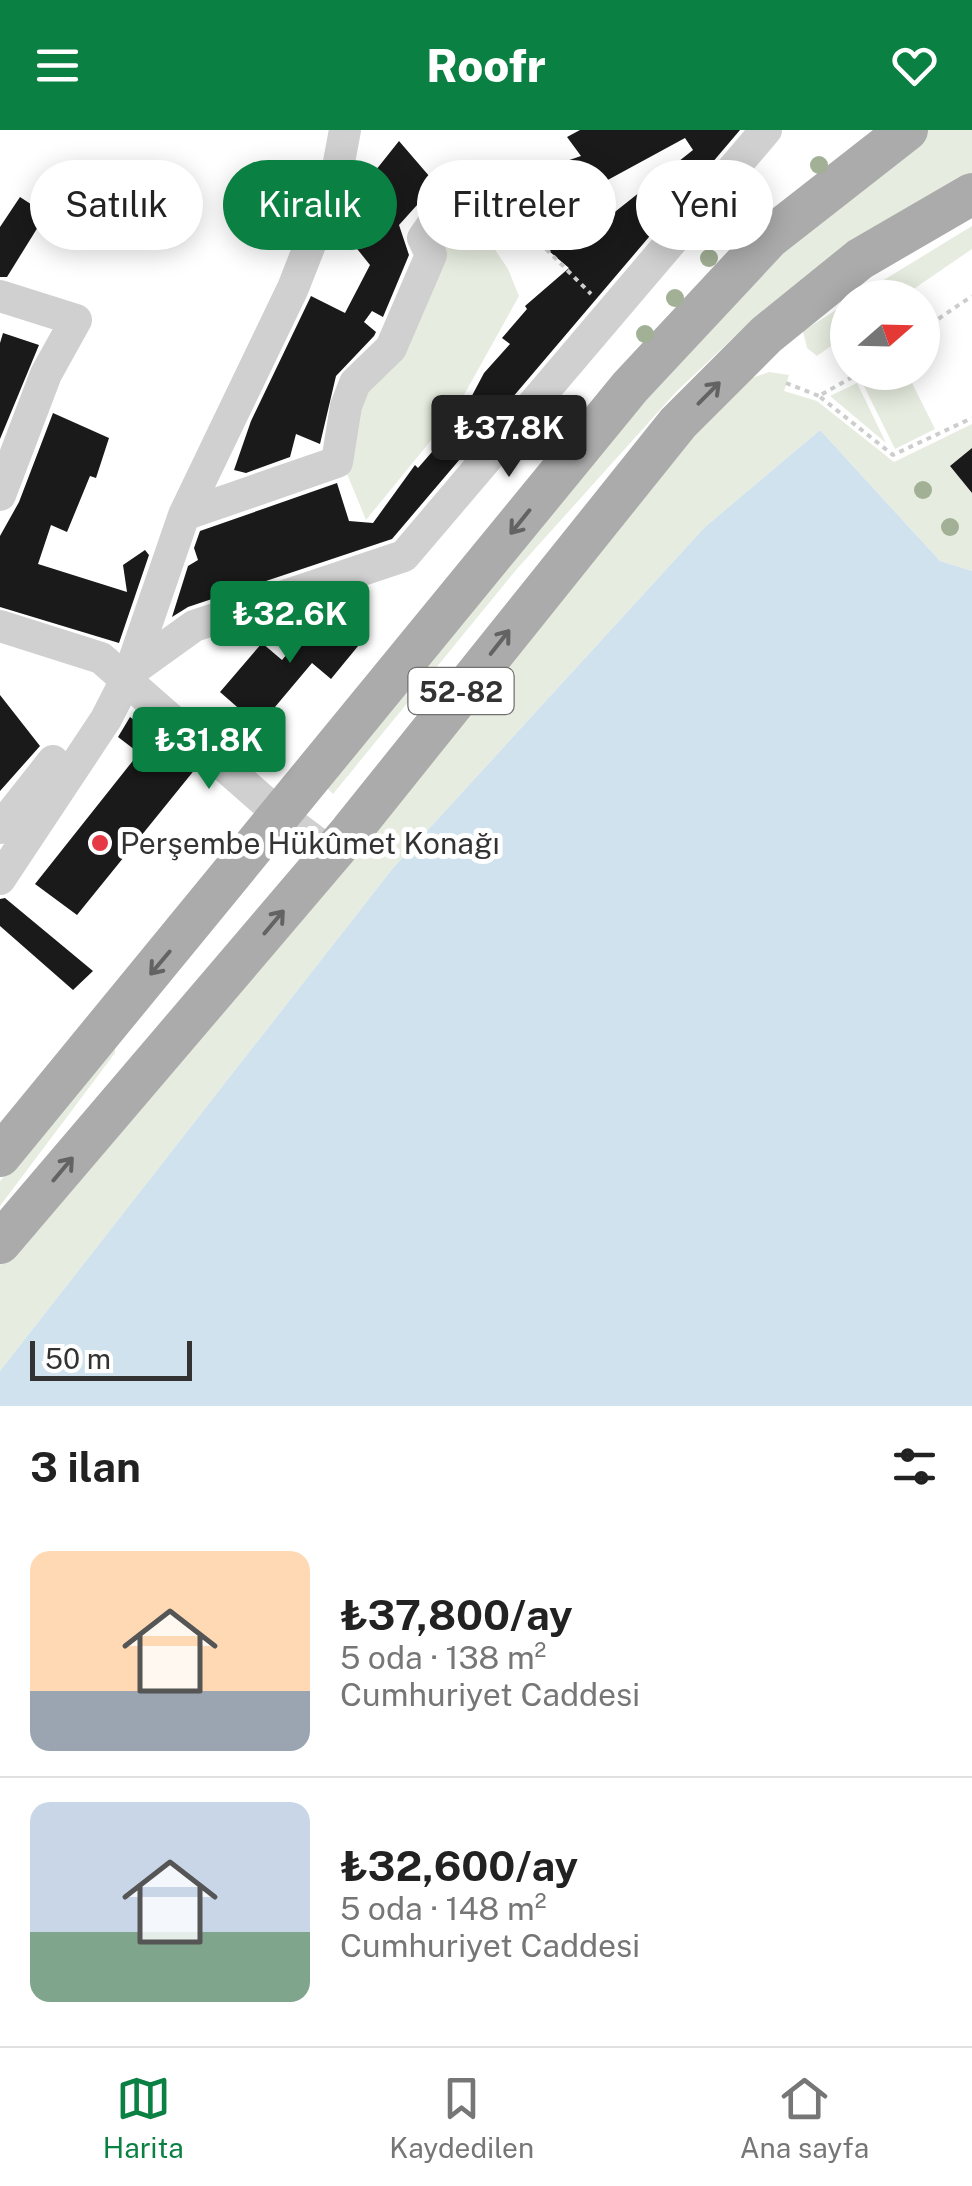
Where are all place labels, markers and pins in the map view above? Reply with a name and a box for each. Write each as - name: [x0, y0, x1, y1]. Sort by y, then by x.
- pin: ₺37.8K: [428, 395, 590, 480]
- pin: ₺32.6K: [209, 581, 371, 666]
- pin: ₺31.8K: [128, 707, 290, 792]
- place label: Perşembe Hükûmet Konağı: [120, 825, 500, 861]
- marker: Perşembe Hükûmet Konağı: [89, 832, 111, 854]

